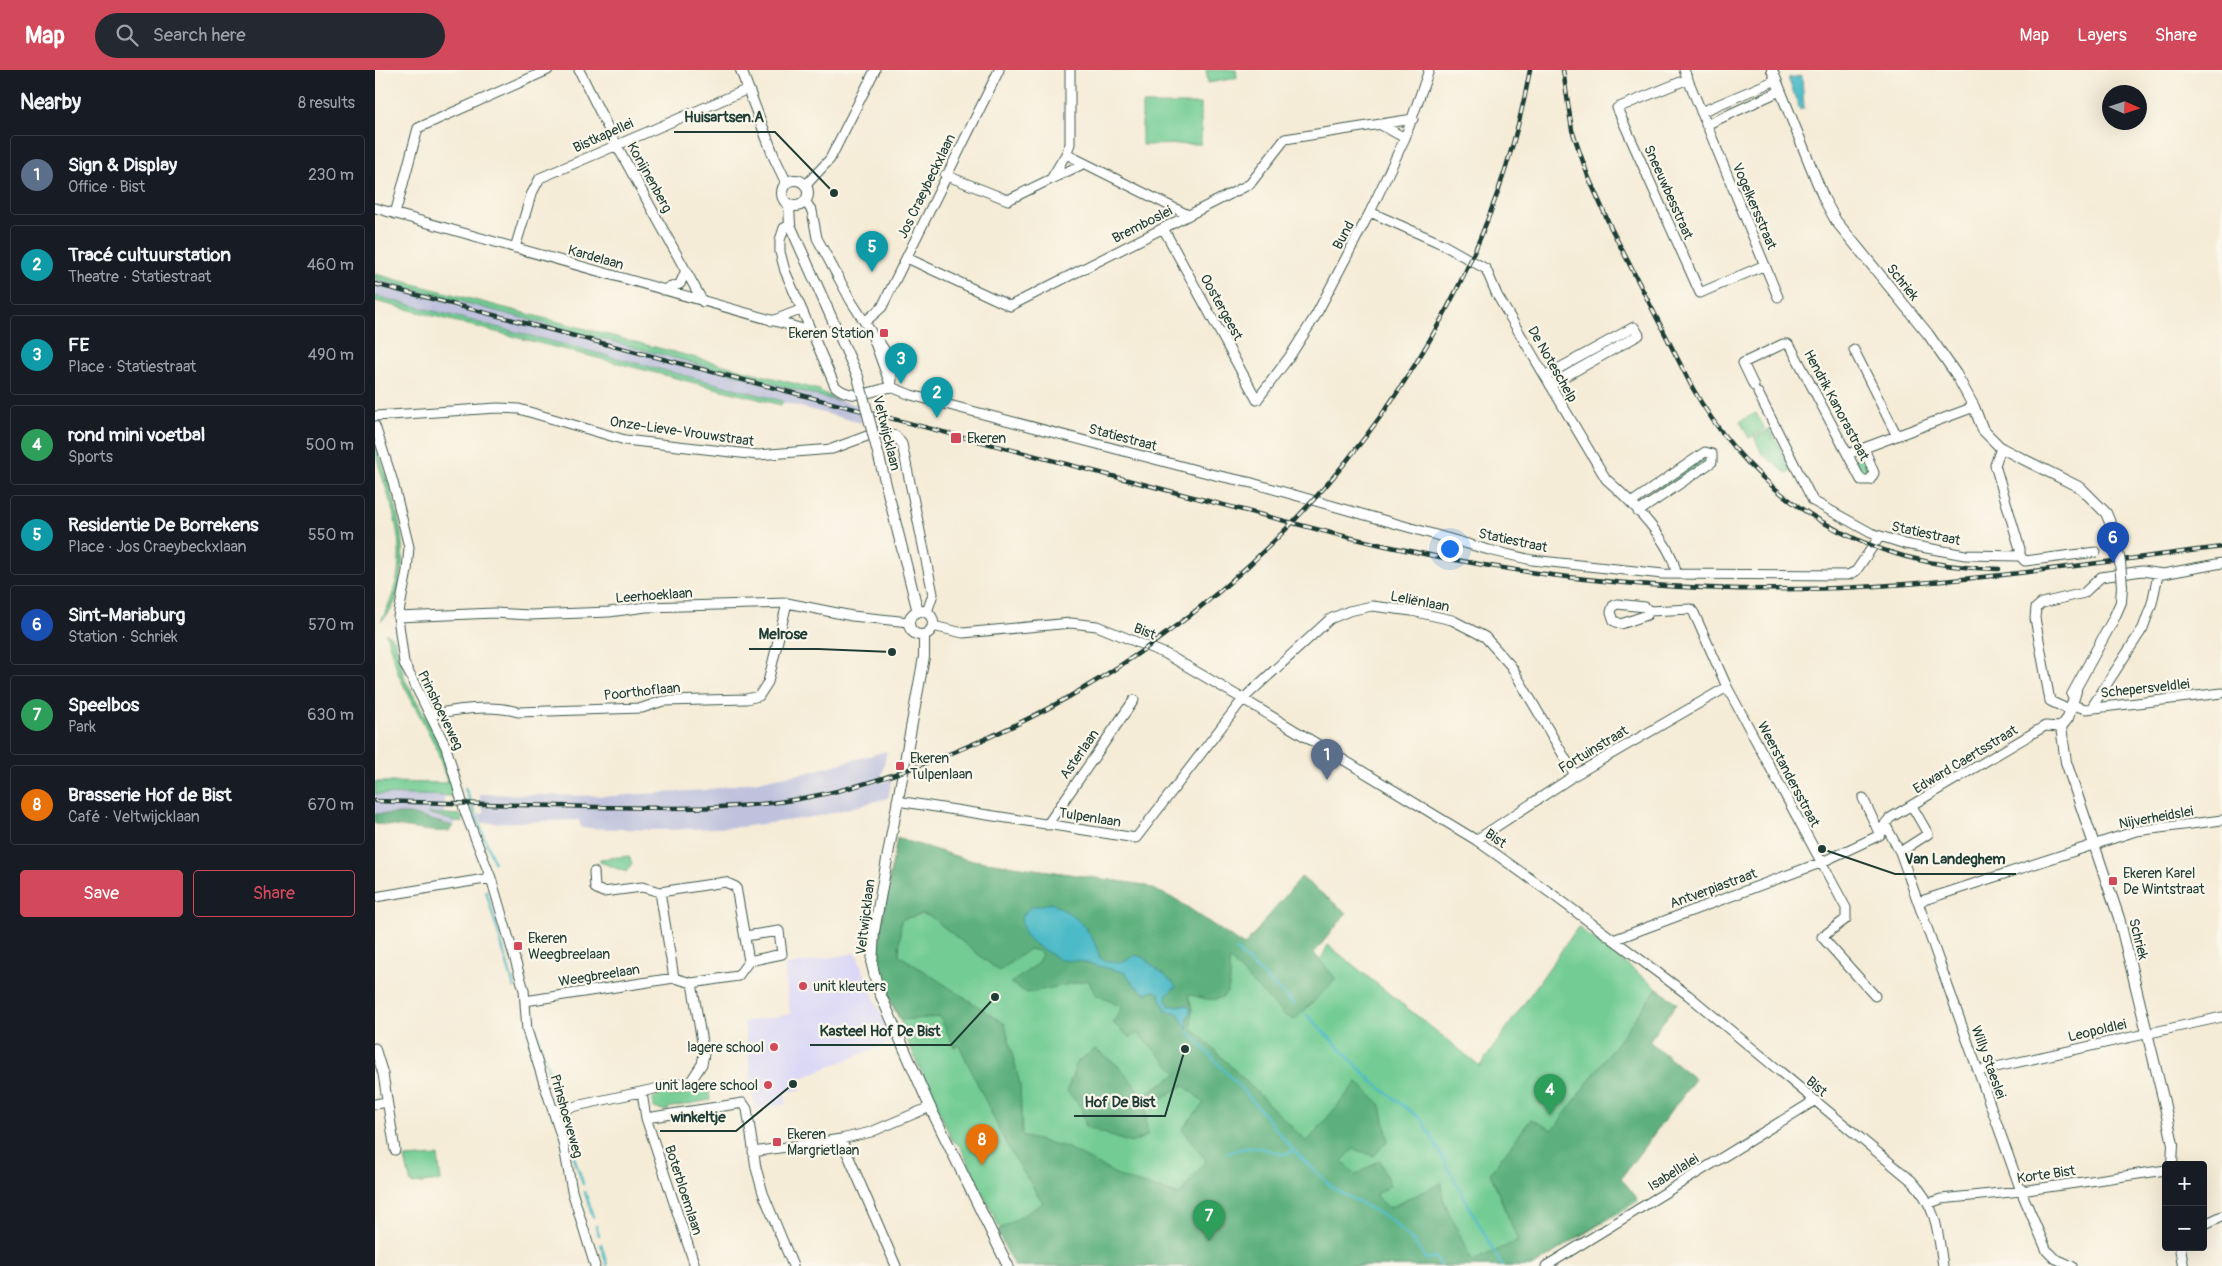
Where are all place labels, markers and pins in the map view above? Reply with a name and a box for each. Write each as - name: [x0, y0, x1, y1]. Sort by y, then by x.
- callout: Huisartsen.A: [674, 102, 775, 132]
- pin: 5: [856, 231, 888, 272]
- place label: Ekeren Station: [788, 325, 874, 342]
- marker: Ekeren Station: [878, 327, 890, 339]
- pin: 3: [885, 343, 917, 384]
- pin: 2: [921, 377, 953, 418]
- place label: Ekeren: [967, 430, 1006, 447]
- marker: Ekeren: [949, 431, 963, 445]
- pin: 6: [2097, 522, 2129, 563]
- callout: Melrose: [749, 619, 818, 649]
- pin: 1: [1311, 739, 1343, 780]
- place label: Ekeren Tulpenlaan: [910, 750, 973, 783]
- marker: Ekeren Tulpenlaan: [894, 760, 906, 772]
- callout: Van Landeghem: [1895, 844, 2016, 874]
- place label: Ekeren Karel De Wintstraat: [2123, 865, 2205, 898]
- marker: Ekeren Karel De Wintstraat: [2107, 875, 2119, 887]
- place label: Ekeren Weegbreelaan: [528, 930, 610, 963]
- marker: Ekeren Weegbreelaan: [512, 940, 524, 952]
- place label: unit kleuters: [813, 978, 887, 995]
- marker: unit kleuters: [797, 980, 809, 992]
- callout: Kasteel Hof De Bist: [810, 1015, 951, 1045]
- place label: lagere school: [687, 1039, 764, 1056]
- marker: lagere school: [768, 1041, 780, 1053]
- pin: 4: [1534, 1074, 1566, 1115]
- place label: unit lagere school: [655, 1077, 758, 1094]
- marker: unit lagere school: [762, 1079, 774, 1091]
- callout: Hof De Bist: [1074, 1086, 1165, 1116]
- callout: winkeltje: [660, 1101, 736, 1131]
- pin: 8: [966, 1124, 998, 1165]
- place label: Ekeren Margrietlaan: [787, 1126, 860, 1159]
- marker: Ekeren Margrietlaan: [771, 1136, 783, 1148]
- pin: 7: [1193, 1200, 1225, 1241]

